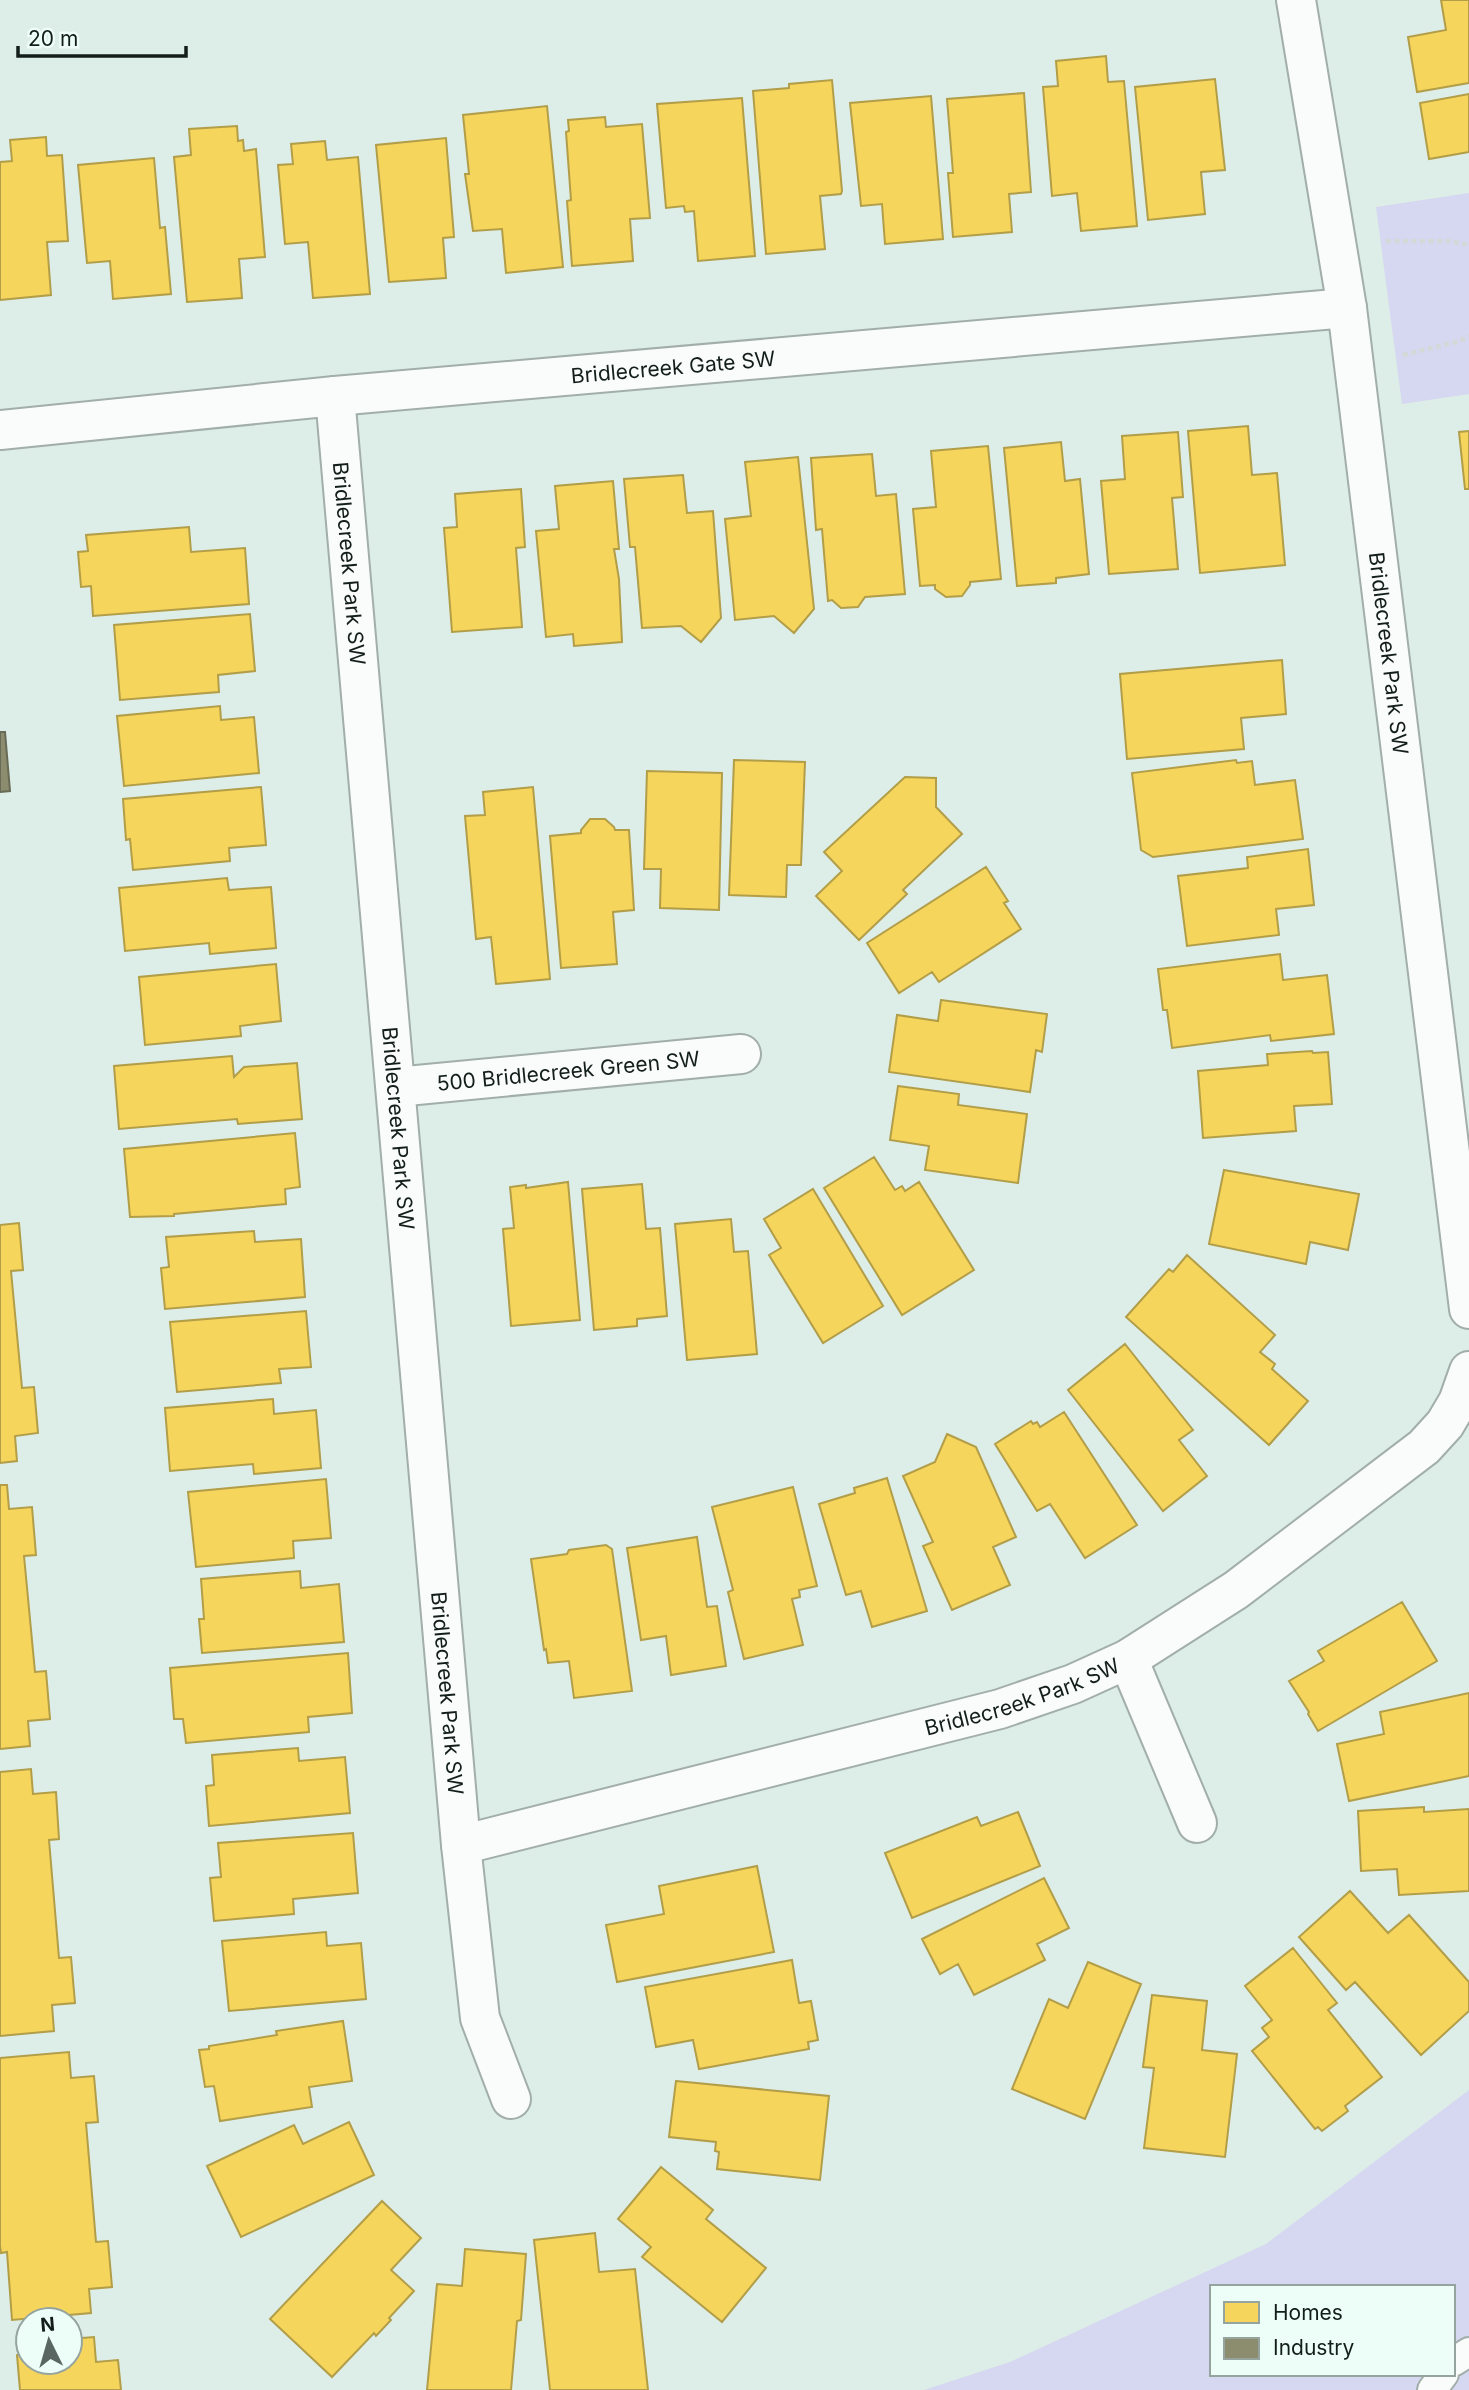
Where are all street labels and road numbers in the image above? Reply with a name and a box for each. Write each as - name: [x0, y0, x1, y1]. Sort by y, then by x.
- street label: Bridlecreek Gate SW: [570, 345, 777, 388]
- street label: Bridlecreek Park SW: [328, 461, 371, 666]
- street label: Bridlecreek Park SW: [1364, 551, 1414, 756]
- street label: Bridlecreek Park SW: [377, 1026, 420, 1231]
- street label: 500 Bridlecreek Green SW: [436, 1045, 701, 1096]
- street label: Bridlecreek Park SW: [427, 1590, 469, 1796]
- street label: Bridlecreek Park SW: [922, 1652, 1123, 1740]

